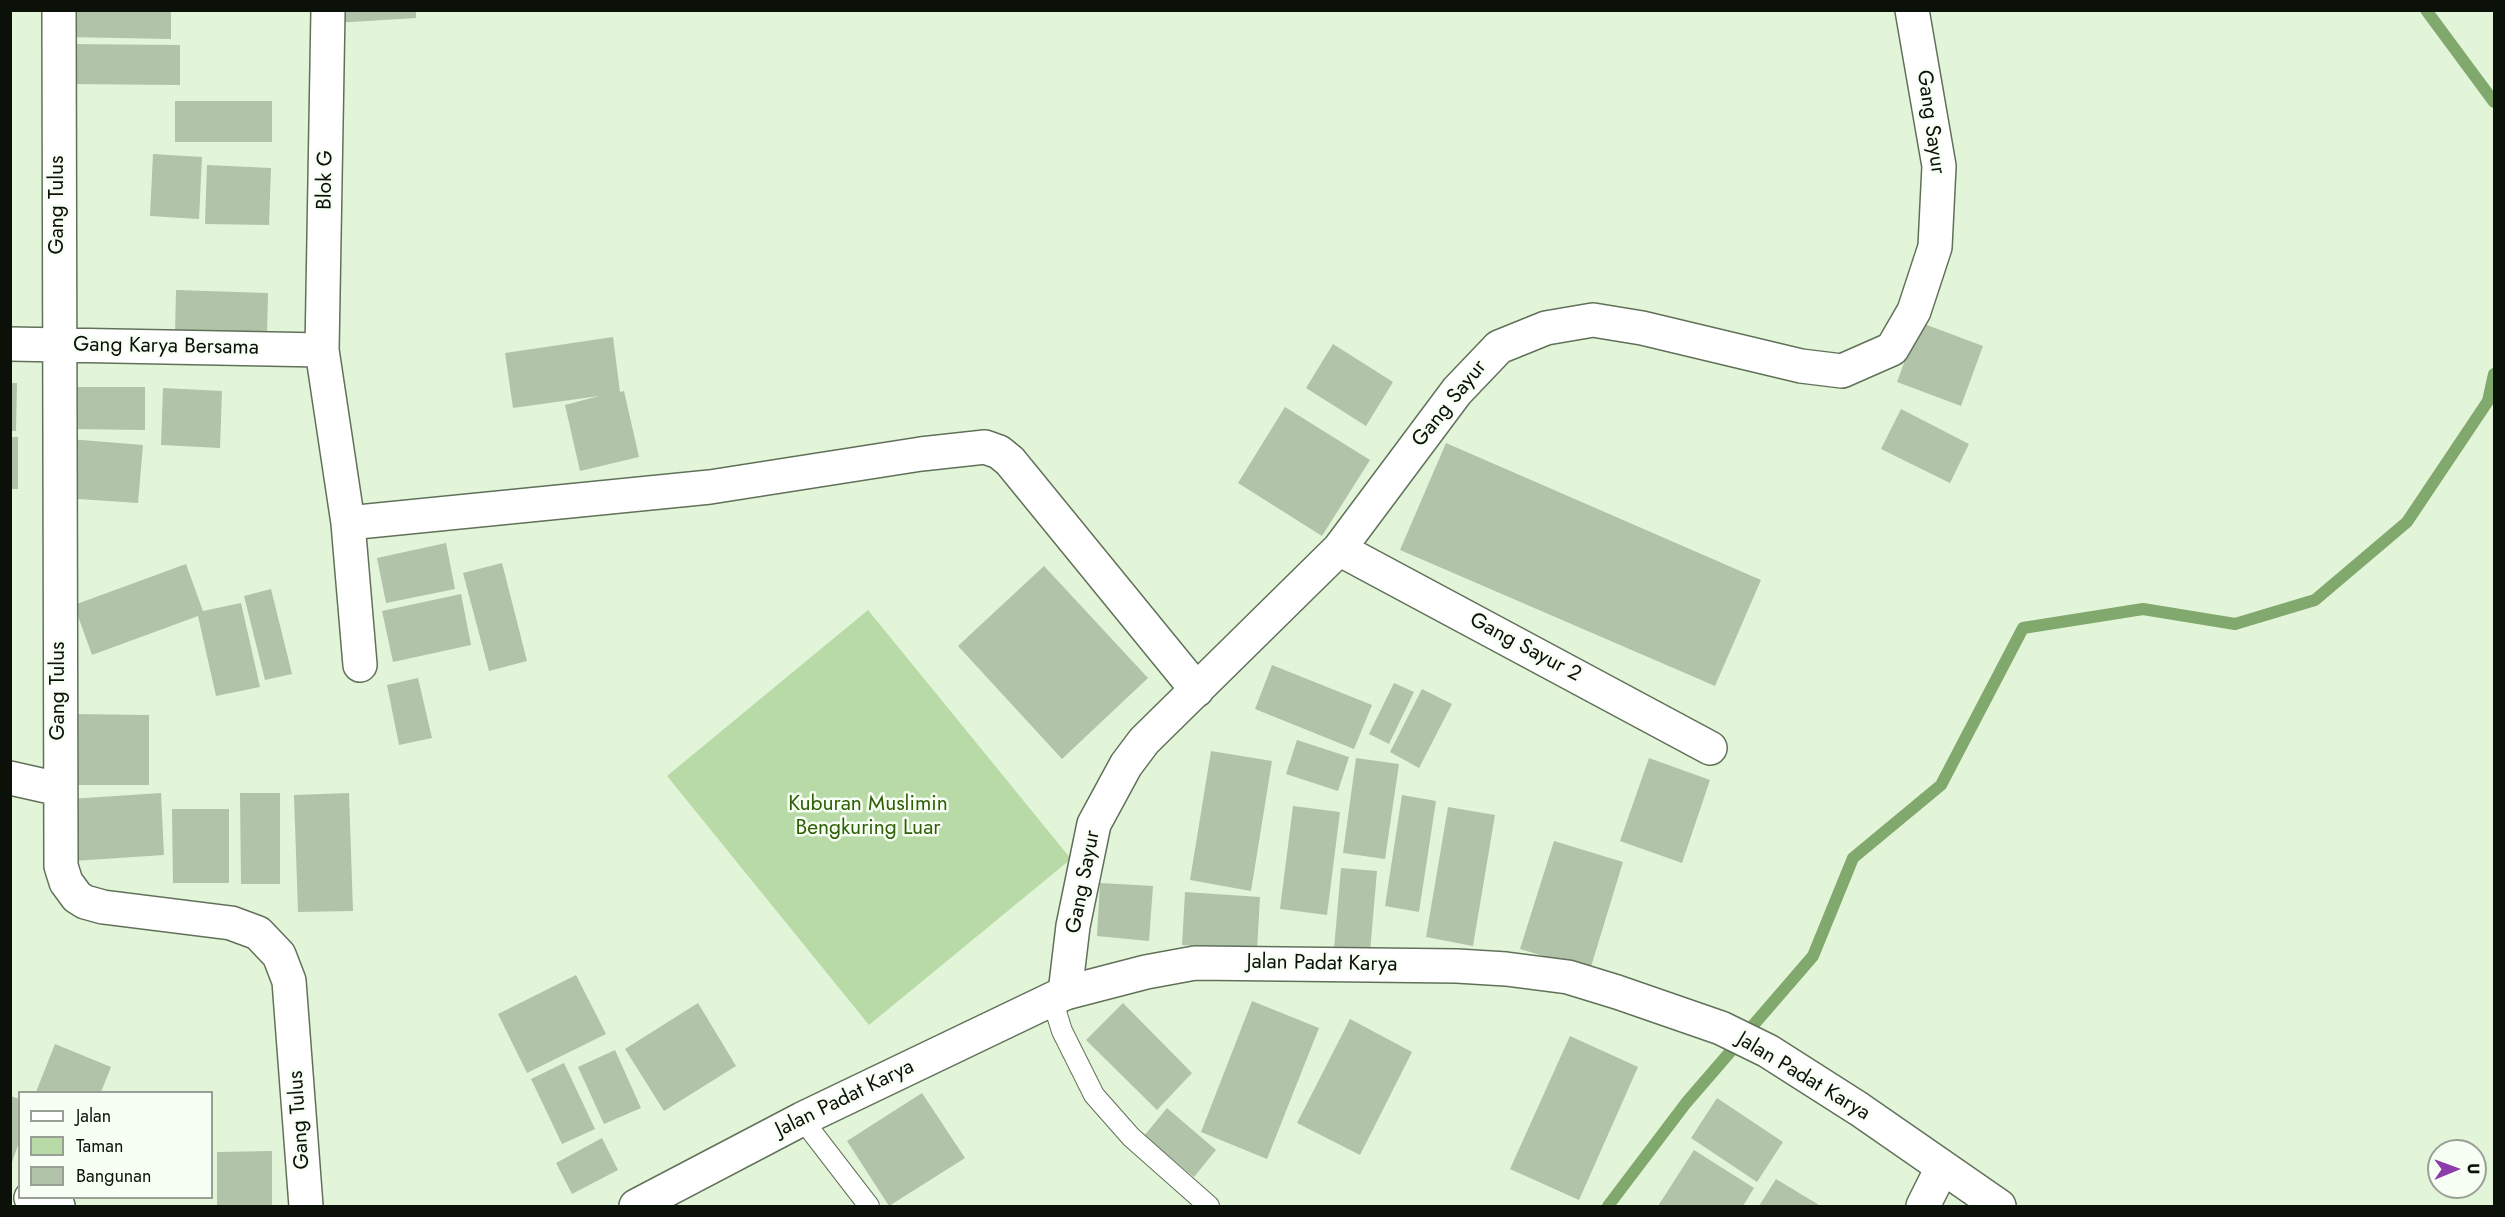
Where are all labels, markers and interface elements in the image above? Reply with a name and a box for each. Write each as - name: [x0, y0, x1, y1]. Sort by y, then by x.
- street label: Gang Sayur: [1910, 68, 1950, 176]
- street label: Blok G: [313, 150, 339, 210]
- street label: Gang Tulus: [45, 155, 71, 255]
- street label: Gang Karya Bersama: [73, 333, 259, 361]
- street label: Gang Sayur: [1407, 355, 1493, 453]
- street label: Gang Sayur 2: [1465, 608, 1585, 688]
- street label: Gang Tulus: [46, 641, 72, 741]
- park label: Kuburan Muslimin Bengkuring Luar: [788, 792, 948, 842]
- street label: Gang Sayur: [1062, 828, 1106, 936]
- street label: Jalan Padat Karya: [1246, 950, 1398, 978]
- street label: Jalan Padat Karya: [1732, 1027, 1874, 1127]
- street label: Jalan Padat Karya: [772, 1055, 918, 1143]
- street label: Gang Tulus: [284, 1070, 316, 1170]
- legend: [18, 1091, 213, 1199]
- text: Jalan: [76, 1103, 111, 1129]
- text: Taman: [76, 1133, 123, 1159]
- north arrow: [2427, 1139, 2487, 1199]
- text: Bangunan: [76, 1163, 151, 1189]
- text: U: [2462, 1163, 2485, 1175]

